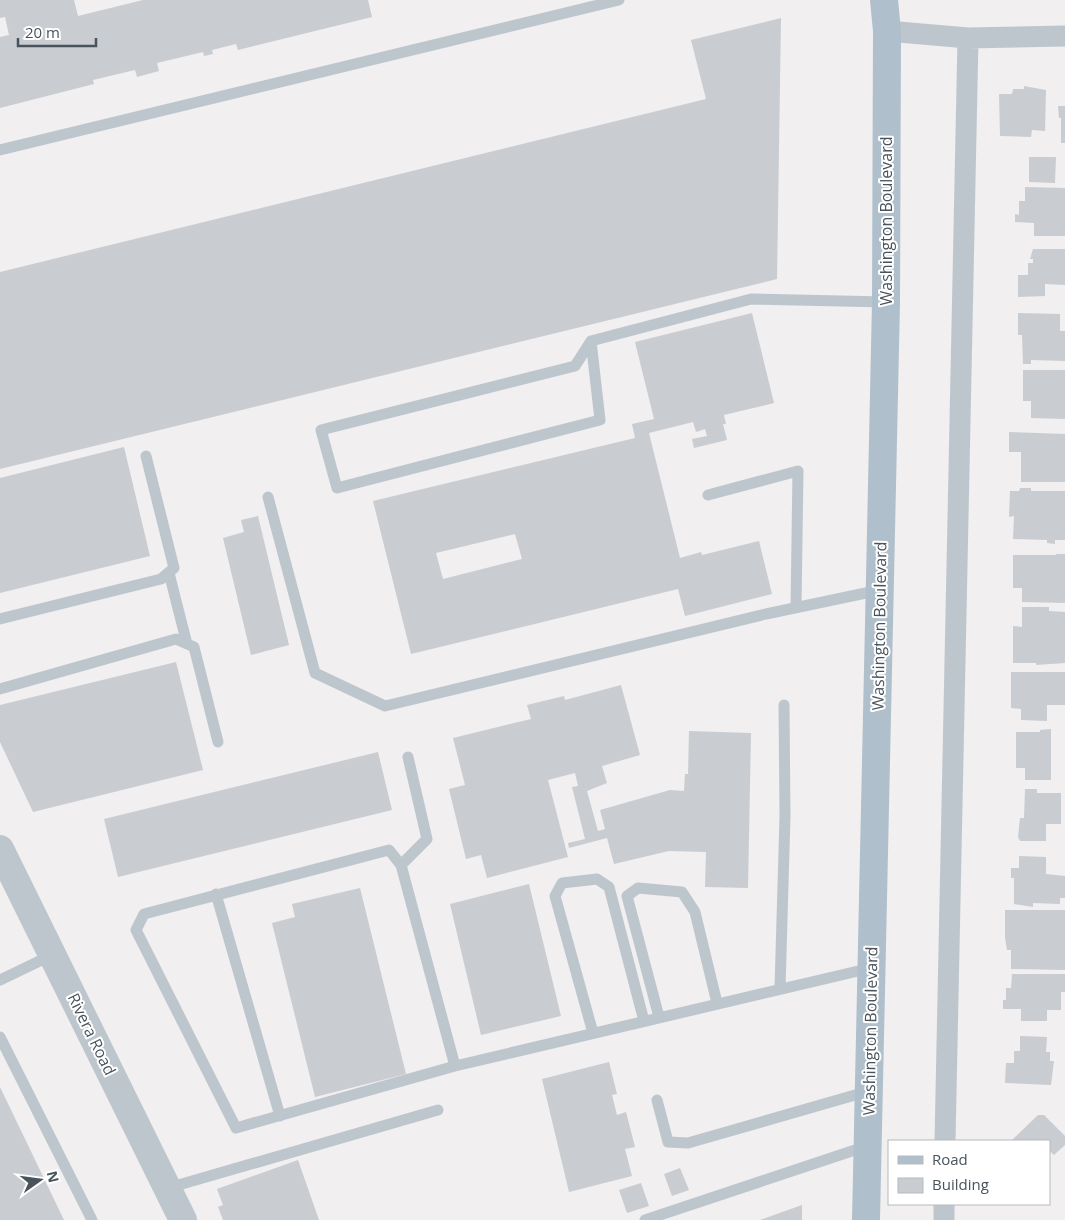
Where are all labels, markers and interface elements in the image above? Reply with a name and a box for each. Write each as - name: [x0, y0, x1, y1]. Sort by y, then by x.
- scale bar: [18, 15, 95, 47]
- text: 20 m: [25, 22, 60, 42]
- street label: Washington Boulevard: [875, 137, 897, 305]
- street label: Washington Boulevard: [867, 541, 891, 711]
- street label: Washington Boulevard: [858, 946, 882, 1116]
- street label: Rivera Road: [63, 989, 121, 1079]
- legend: [888, 1140, 1050, 1205]
- text: Road: [932, 1149, 968, 1169]
- north arrow: [15, 1155, 65, 1205]
- text: N: [43, 1169, 64, 1185]
- text: Building: [932, 1174, 989, 1194]

